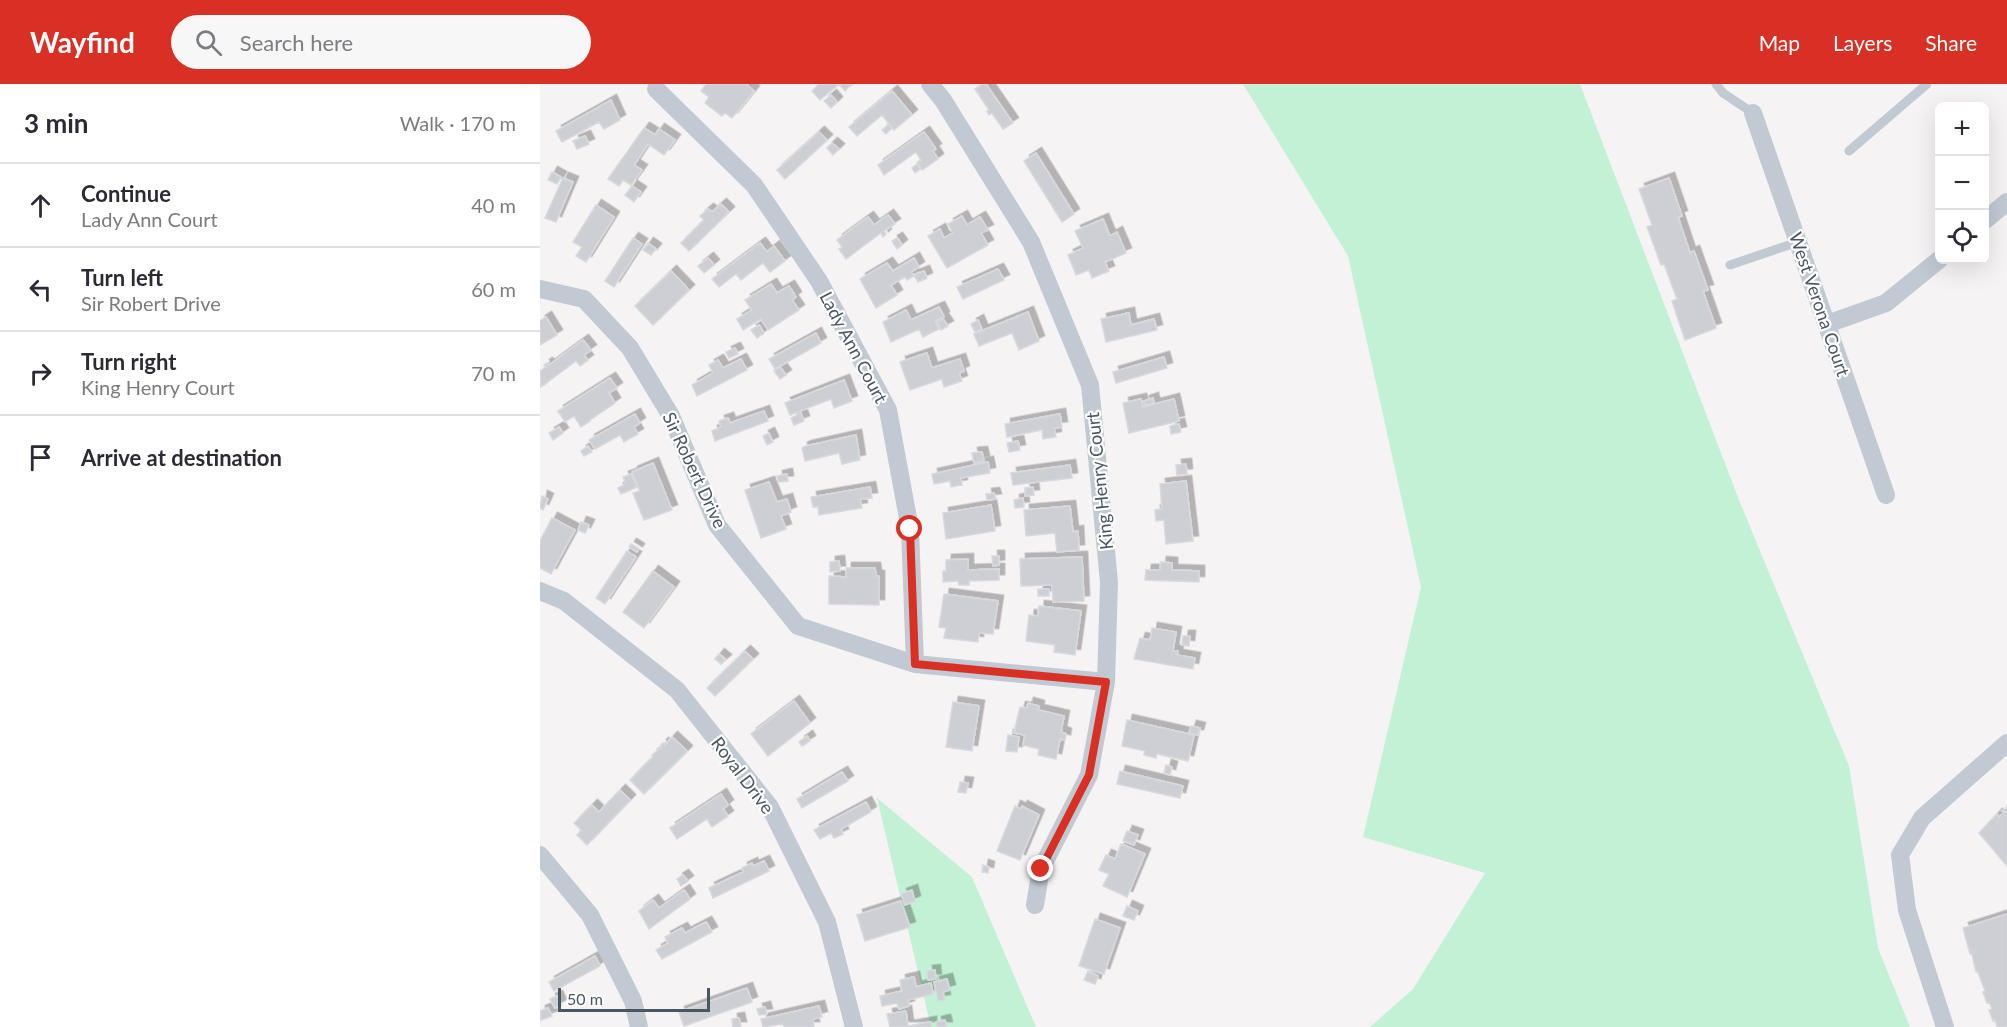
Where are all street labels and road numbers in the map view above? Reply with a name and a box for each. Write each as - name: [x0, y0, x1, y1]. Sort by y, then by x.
- street label: West Verona Court: [1785, 229, 1855, 379]
- street label: Lady Ann Court: [815, 288, 893, 407]
- street label: Sir Robert Drive: [658, 408, 732, 532]
- street label: King Henry Court: [1081, 411, 1117, 551]
- street label: Royal Drive: [707, 732, 779, 818]

